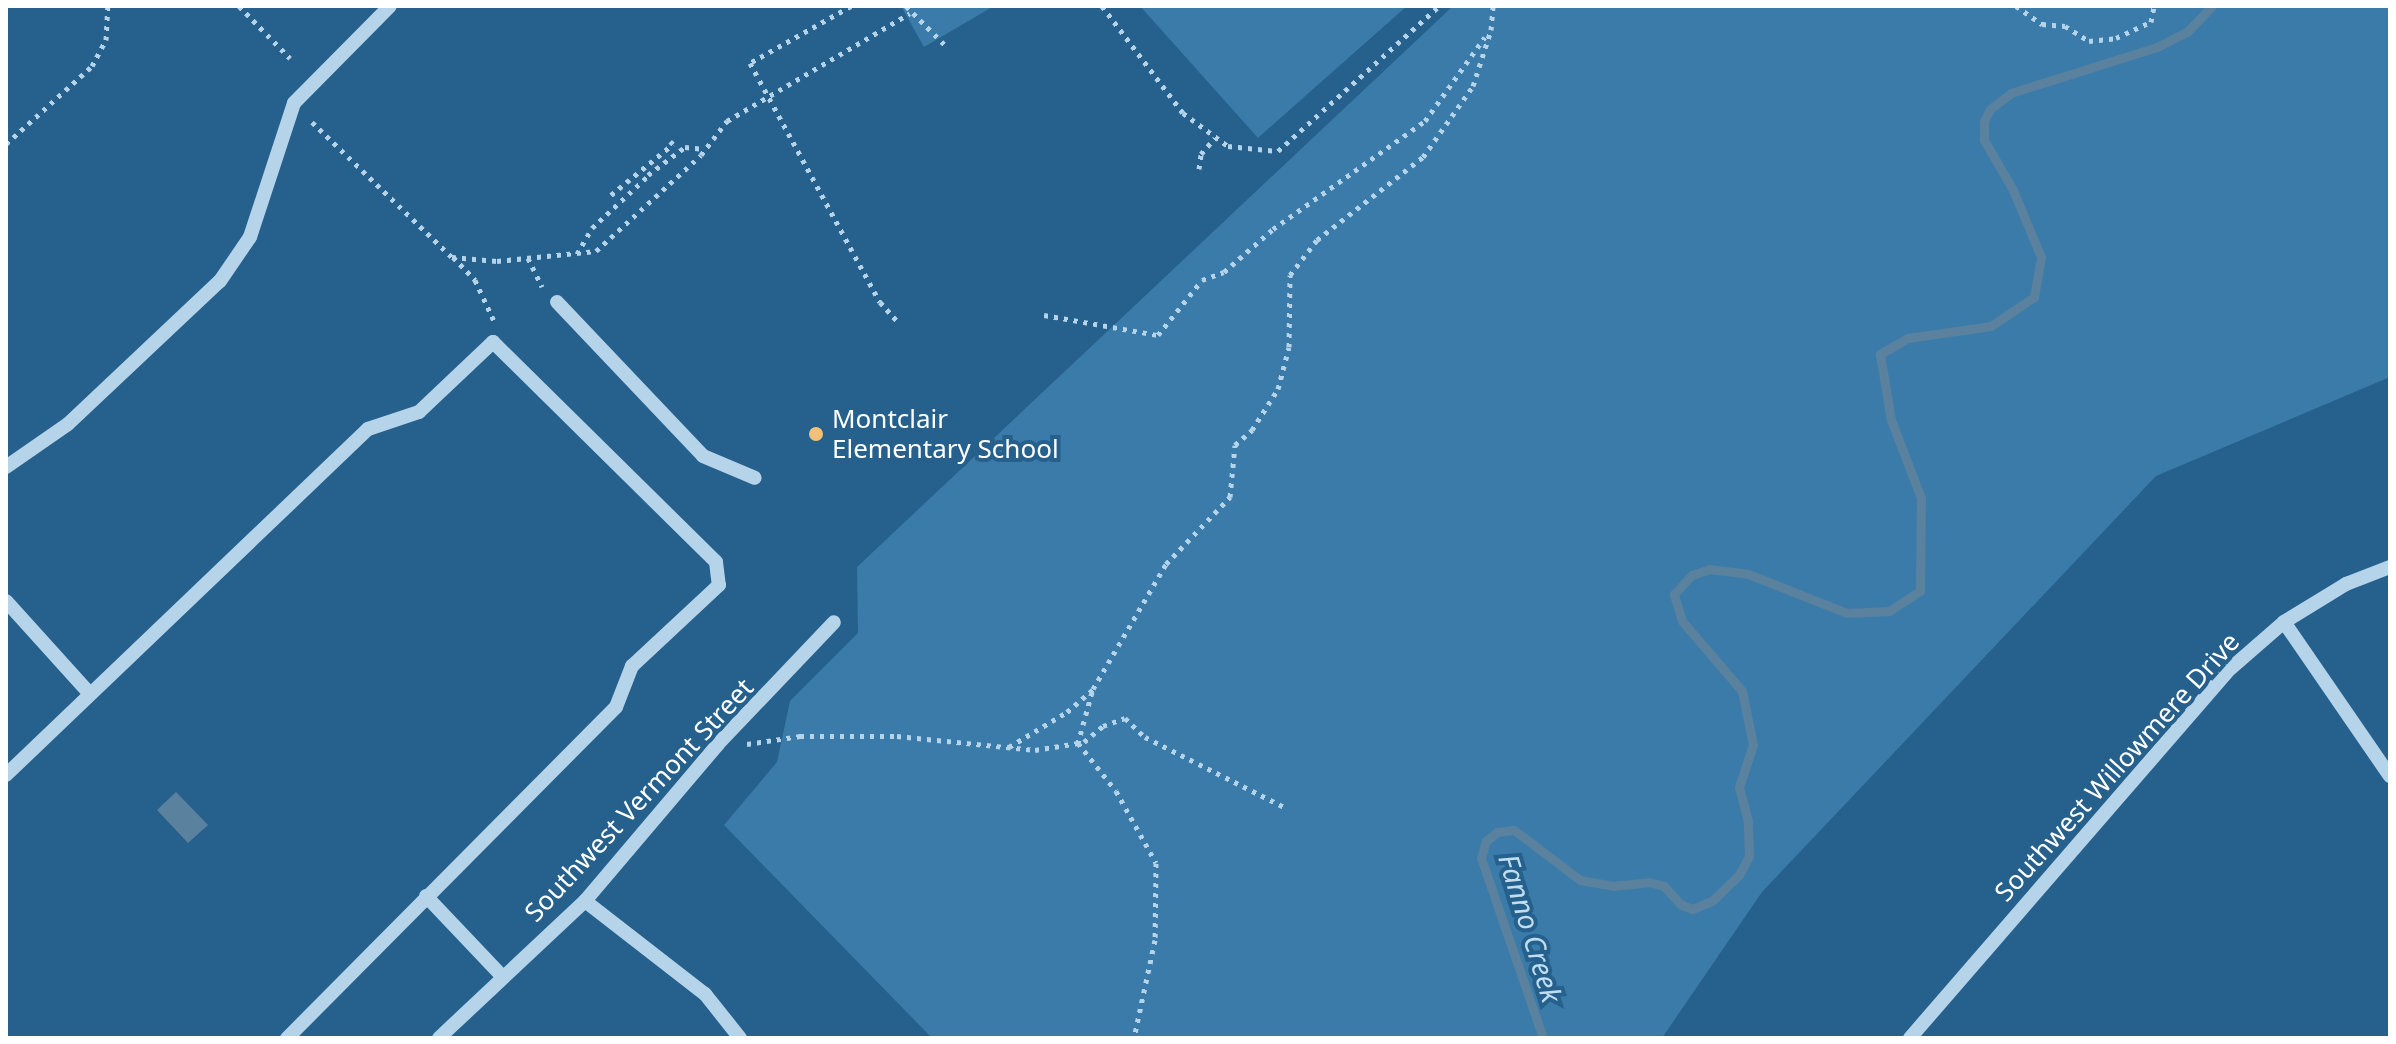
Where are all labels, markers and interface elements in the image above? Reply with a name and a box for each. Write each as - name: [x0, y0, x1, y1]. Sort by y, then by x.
- place label: Montclair Elementary School: [832, 403, 1059, 464]
- marker: Montclair Elementary School: [807, 425, 825, 443]
- street label: Southwest Willowmere Drive: [1988, 626, 2246, 908]
- street label: Southwest Vermont Street: [518, 672, 760, 928]
- water label: Fanno Creek: [1492, 850, 1570, 1006]

